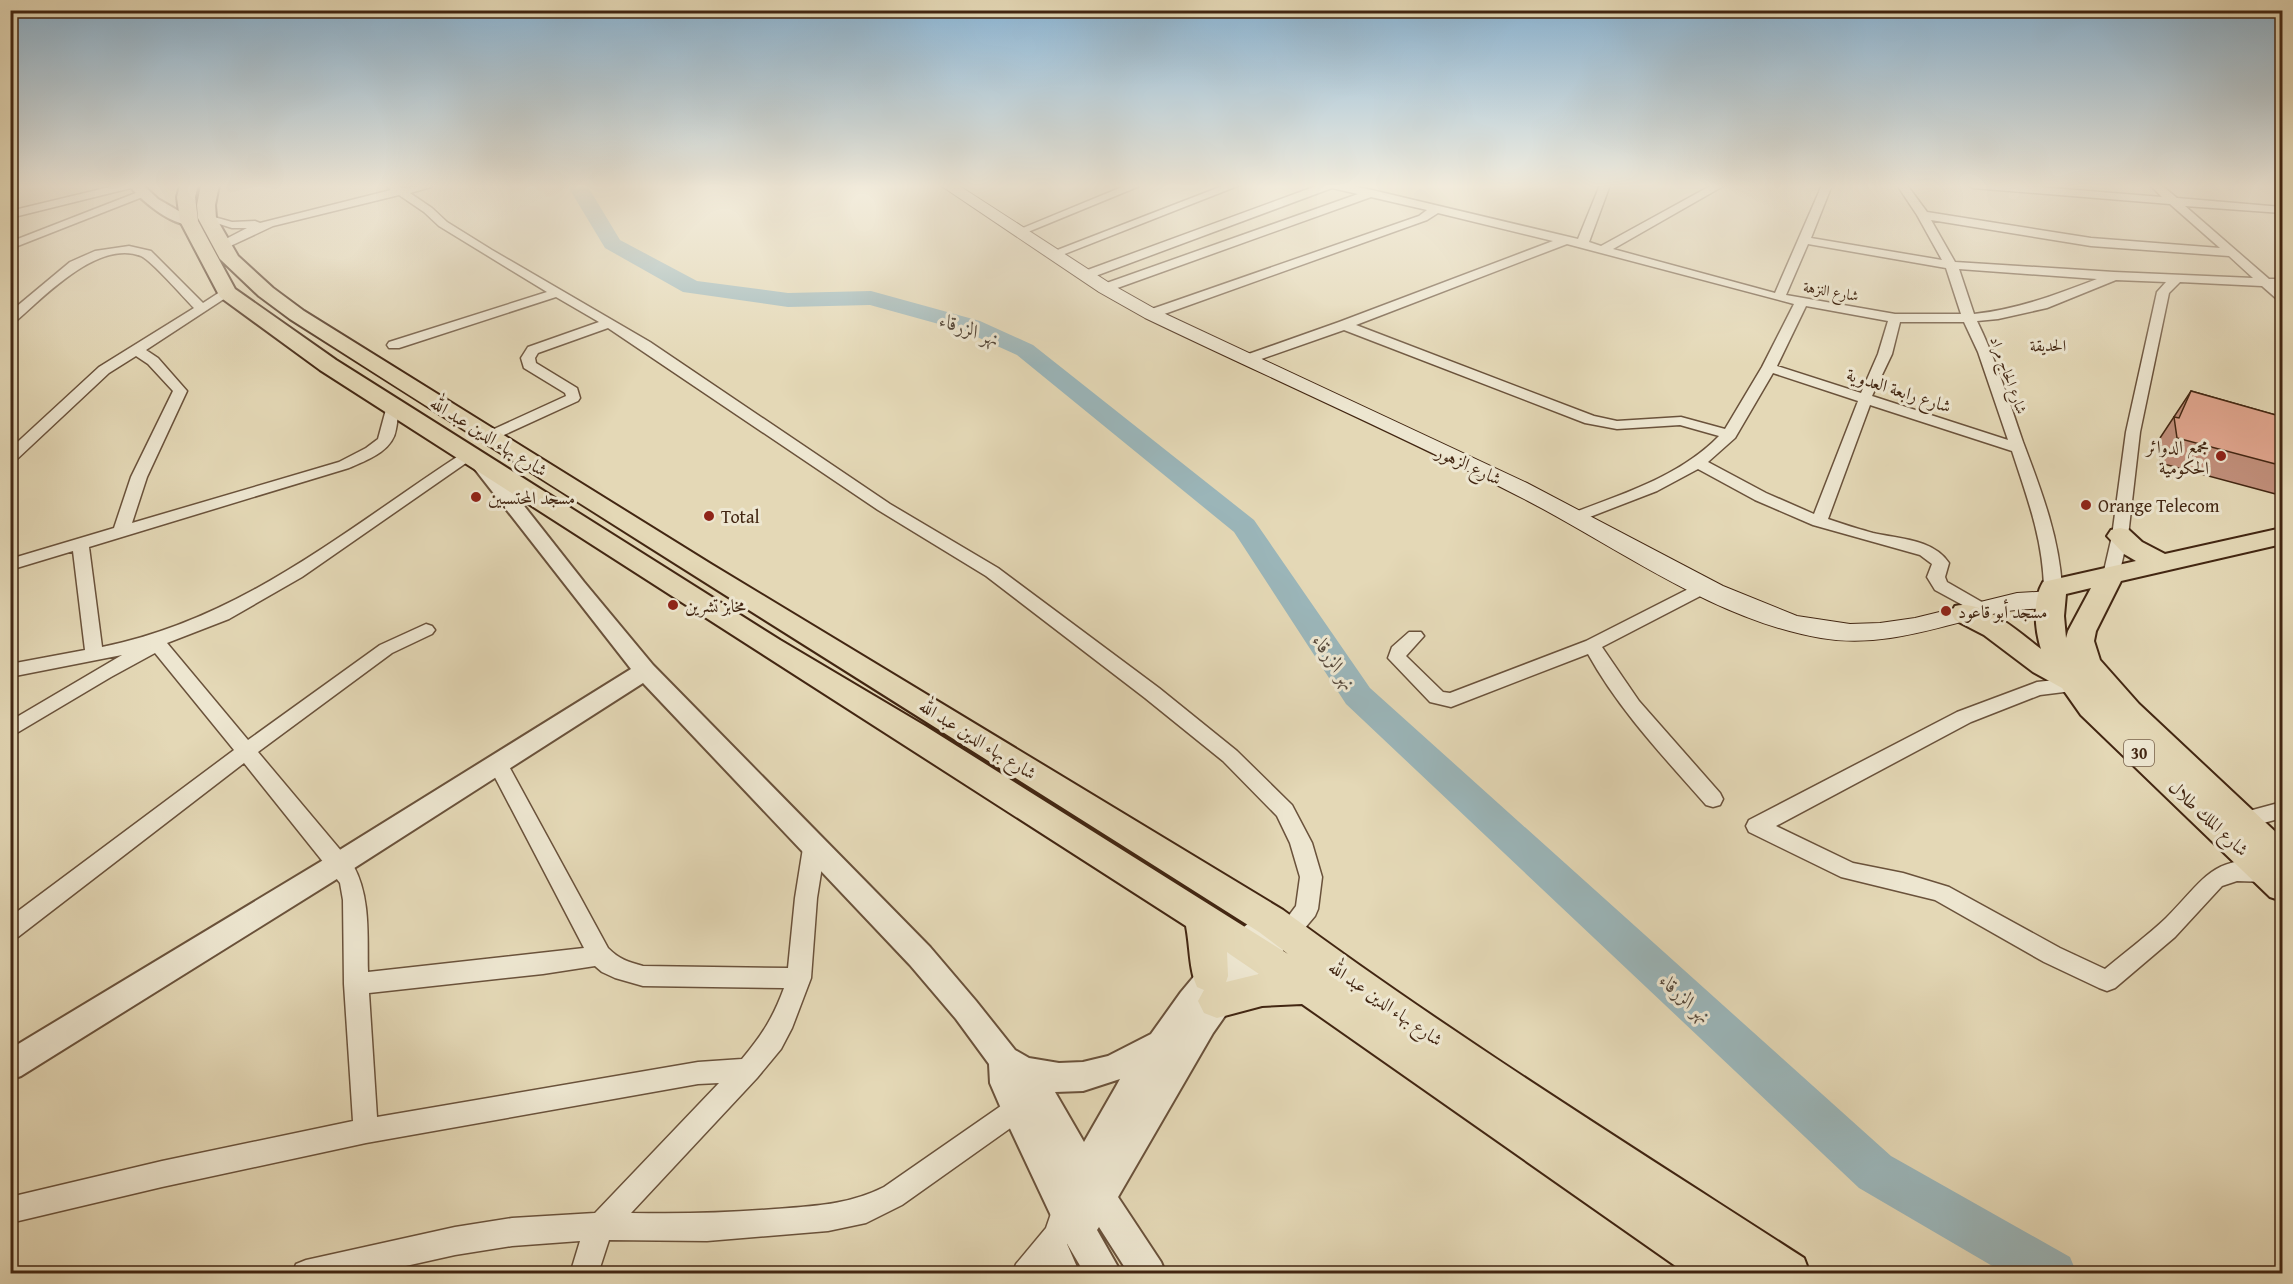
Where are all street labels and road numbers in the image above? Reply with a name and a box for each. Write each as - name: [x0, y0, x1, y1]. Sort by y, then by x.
- street label: شارع النزهة: [1801, 276, 1860, 309]
- street label: شارع الحاج مراد: [1982, 333, 2033, 418]
- street label: شارع رابعة العدوية: [1842, 360, 1955, 422]
- street label: شارع بهاء الدين عبد الله: [424, 389, 553, 485]
- street label: شارع الزهور: [1429, 437, 1506, 494]
- street label: شارع بهاء الدين عبد الله: [913, 692, 1042, 788]
- road number: 30: [2124, 740, 2154, 766]
- street label: شارع الملك طلال: [2161, 774, 2255, 864]
- street label: شارع بهاء الدين عبد الله: [1322, 953, 1449, 1054]

